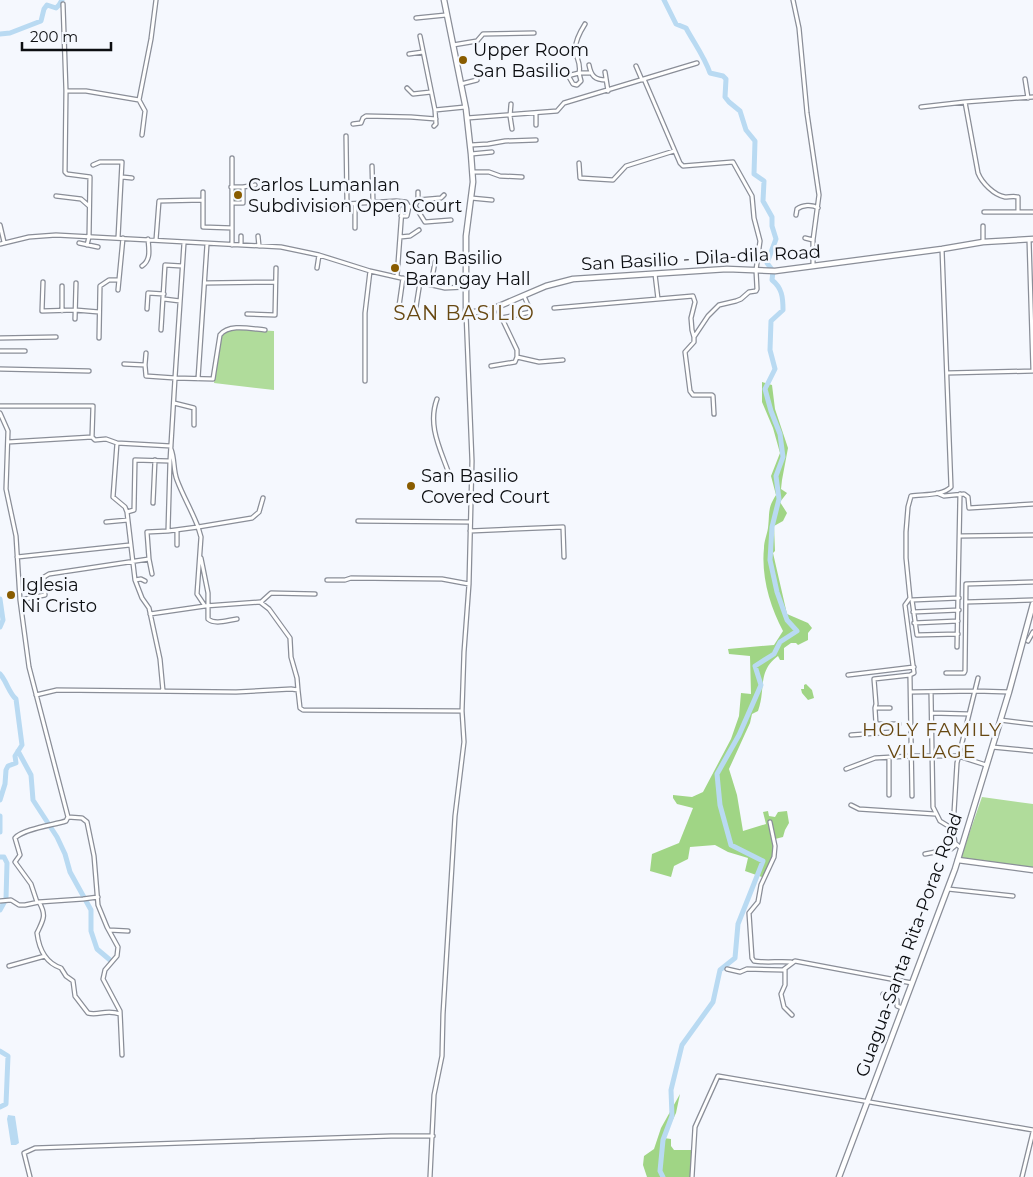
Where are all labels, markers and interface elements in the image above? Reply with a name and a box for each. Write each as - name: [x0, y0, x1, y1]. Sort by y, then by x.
- scale bar: [22, 20, 111, 52]
- text: 200 m: [30, 27, 78, 46]
- place label: Upper Room San Basilio: [473, 39, 589, 82]
- marker: Upper Room San Basilio: [457, 54, 469, 66]
- place label: Carlos Lumanlan Subdivision Open Court: [248, 174, 462, 217]
- marker: Carlos Lumanlan Subdivision Open Court: [232, 189, 244, 201]
- street label: San Basilio - Dila-dila Road: [580, 241, 822, 275]
- place label: San Basilio Barangay Hall: [405, 247, 530, 290]
- marker: San Basilio Barangay Hall: [389, 262, 401, 274]
- district label: SAN BASILIO: [393, 301, 535, 325]
- place label: San Basilio Covered Court: [421, 465, 550, 508]
- marker: San Basilio Covered Court: [405, 480, 417, 492]
- place label: Iglesia Ni Cristo: [21, 574, 97, 617]
- marker: Iglesia Ni Cristo: [5, 589, 17, 601]
- district label: HOLY FAMILY VILLAGE: [862, 718, 1002, 763]
- street label: Guagua-Santa Rita-Porac Road: [851, 810, 967, 1080]

